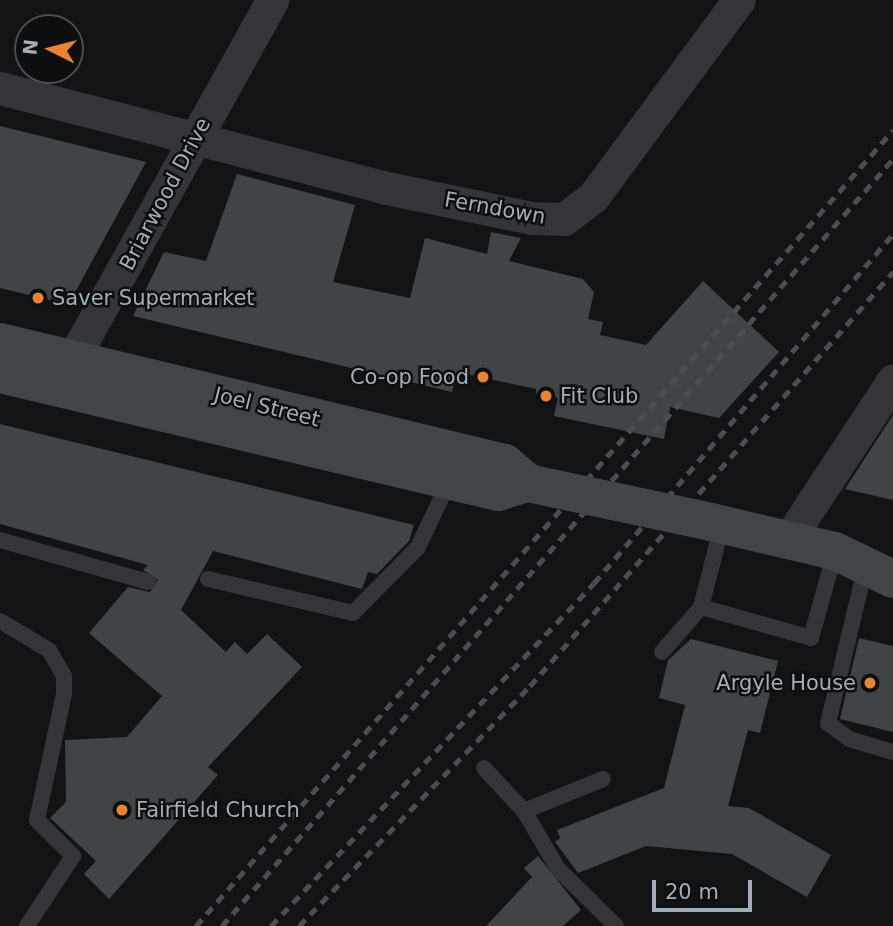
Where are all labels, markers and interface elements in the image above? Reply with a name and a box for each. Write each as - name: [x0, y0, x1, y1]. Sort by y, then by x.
- north arrow: [14, 14, 84, 84]
- text: N: [18, 38, 42, 56]
- street label: Briarwood Drive: [114, 113, 216, 275]
- street label: Ferndown: [443, 187, 547, 229]
- place label: Saver Supermarket: [52, 285, 255, 311]
- marker: Saver Supermarket: [30, 290, 46, 306]
- place label: Co-op Food: [350, 364, 469, 390]
- marker: Co-op Food: [475, 369, 491, 385]
- street label: Joel Street: [211, 382, 323, 432]
- place label: Fit Club: [560, 383, 638, 409]
- marker: Fit Club: [538, 388, 554, 404]
- place label: Argyle House: [716, 670, 856, 696]
- marker: Argyle House: [862, 675, 878, 691]
- place label: Fairfield Church: [136, 797, 300, 823]
- marker: Fairfield Church: [114, 802, 130, 818]
- scale bar: [655, 866, 755, 910]
- text: 20 m: [665, 880, 719, 904]

